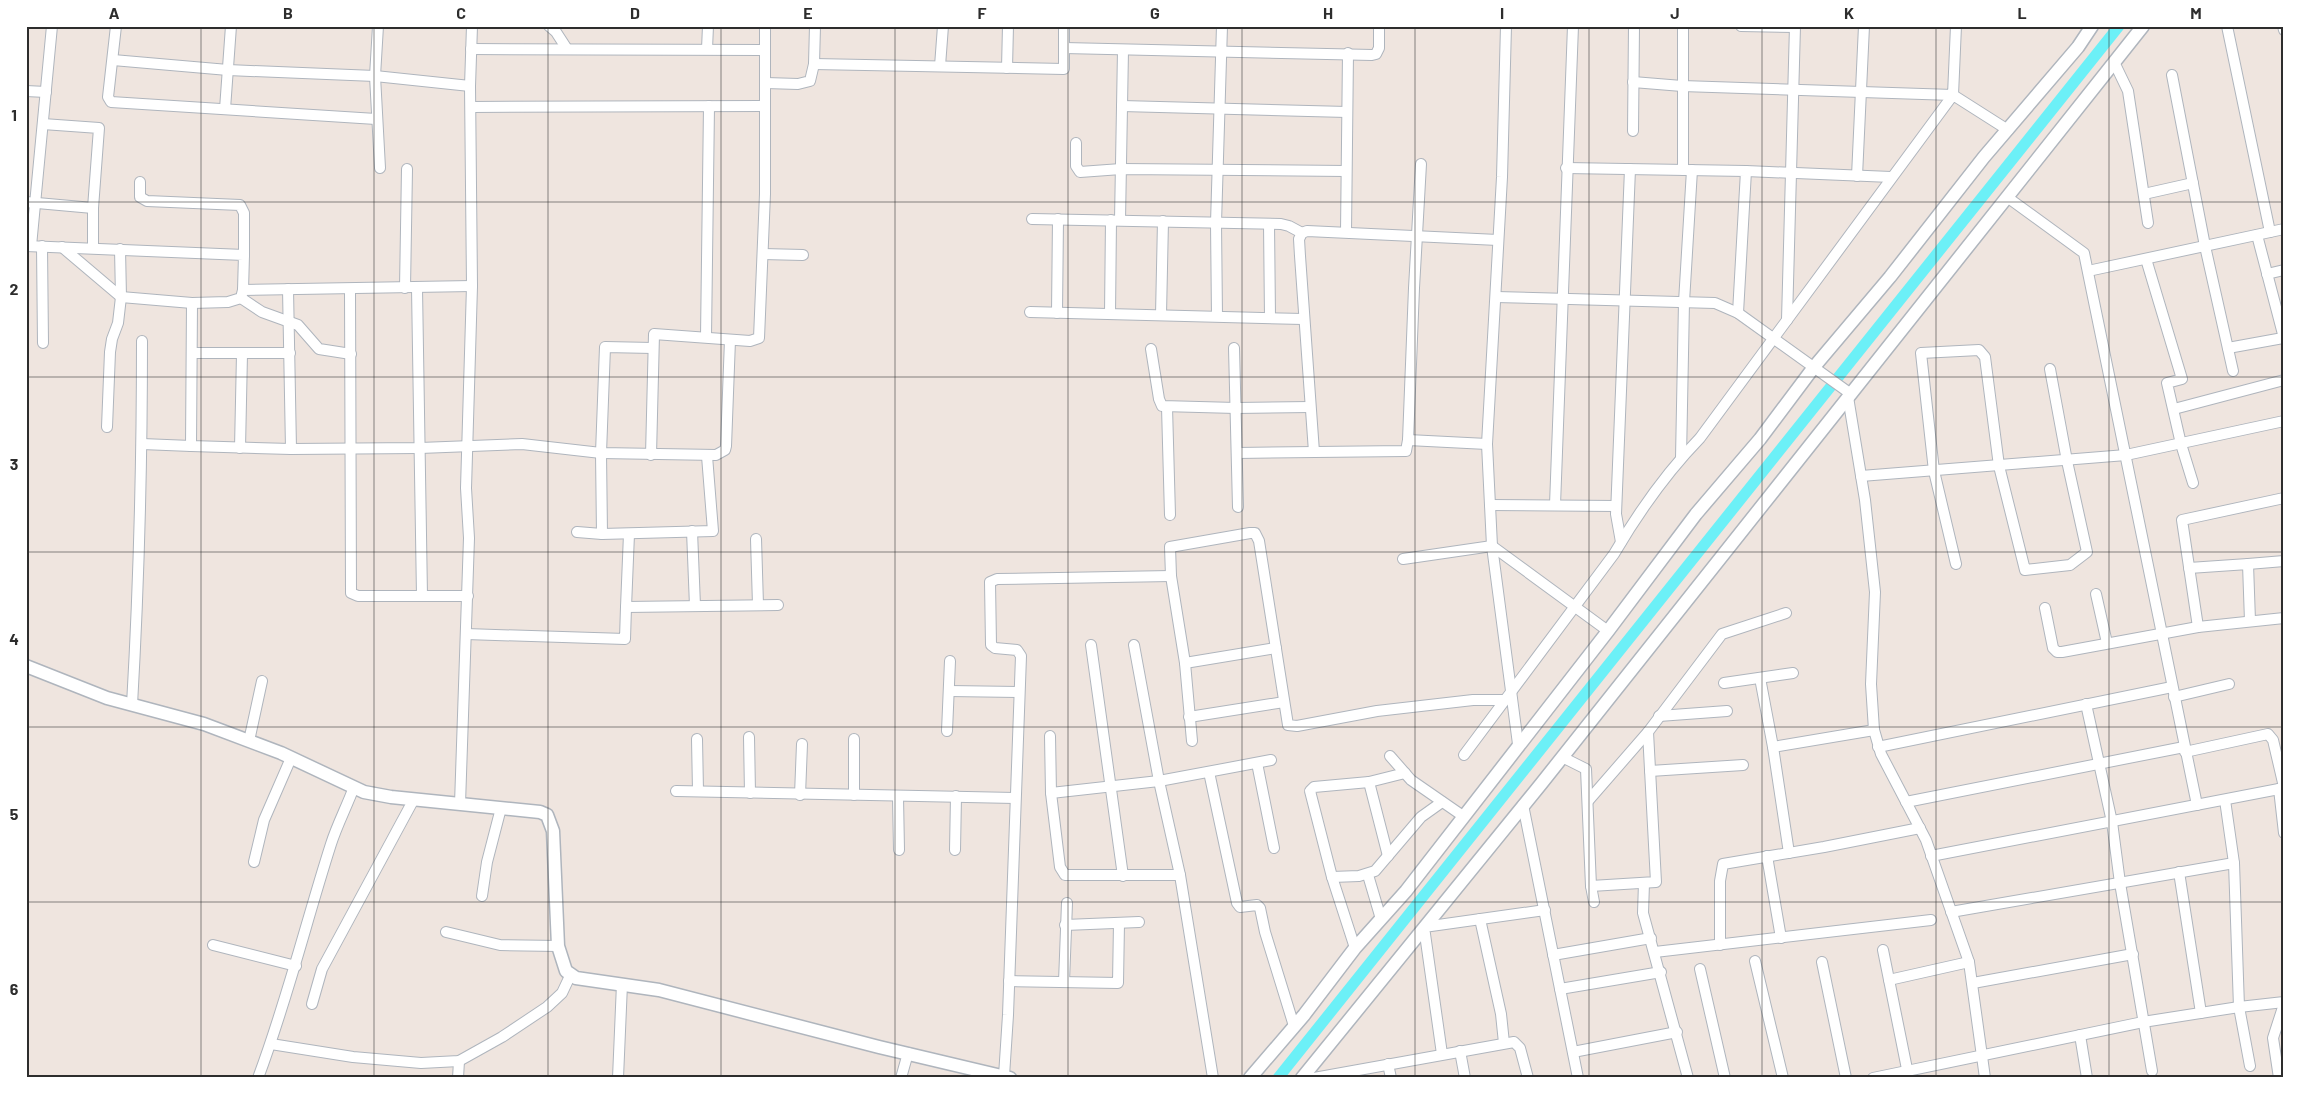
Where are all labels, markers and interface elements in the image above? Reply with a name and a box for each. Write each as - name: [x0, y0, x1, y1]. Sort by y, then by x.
- text: A: [109, 3, 120, 22]
- text: B: [283, 3, 293, 22]
- text: C: [456, 3, 466, 22]
- text: D: [630, 3, 640, 22]
- text: E: [803, 3, 813, 22]
- text: F: [978, 3, 987, 22]
- text: G: [1150, 3, 1160, 22]
- text: H: [1323, 3, 1333, 22]
- text: I: [1500, 3, 1504, 22]
- text: J: [1670, 3, 1680, 22]
- text: K: [1844, 3, 1854, 22]
- text: L: [2017, 3, 2027, 22]
- text: M: [2190, 3, 2202, 22]
- text: 1: [11, 105, 17, 124]
- text: 2: [10, 279, 19, 298]
- text: 3: [10, 454, 18, 473]
- text: 4: [9, 629, 19, 648]
- text: 5: [10, 804, 19, 823]
- text: 6: [10, 979, 19, 998]

